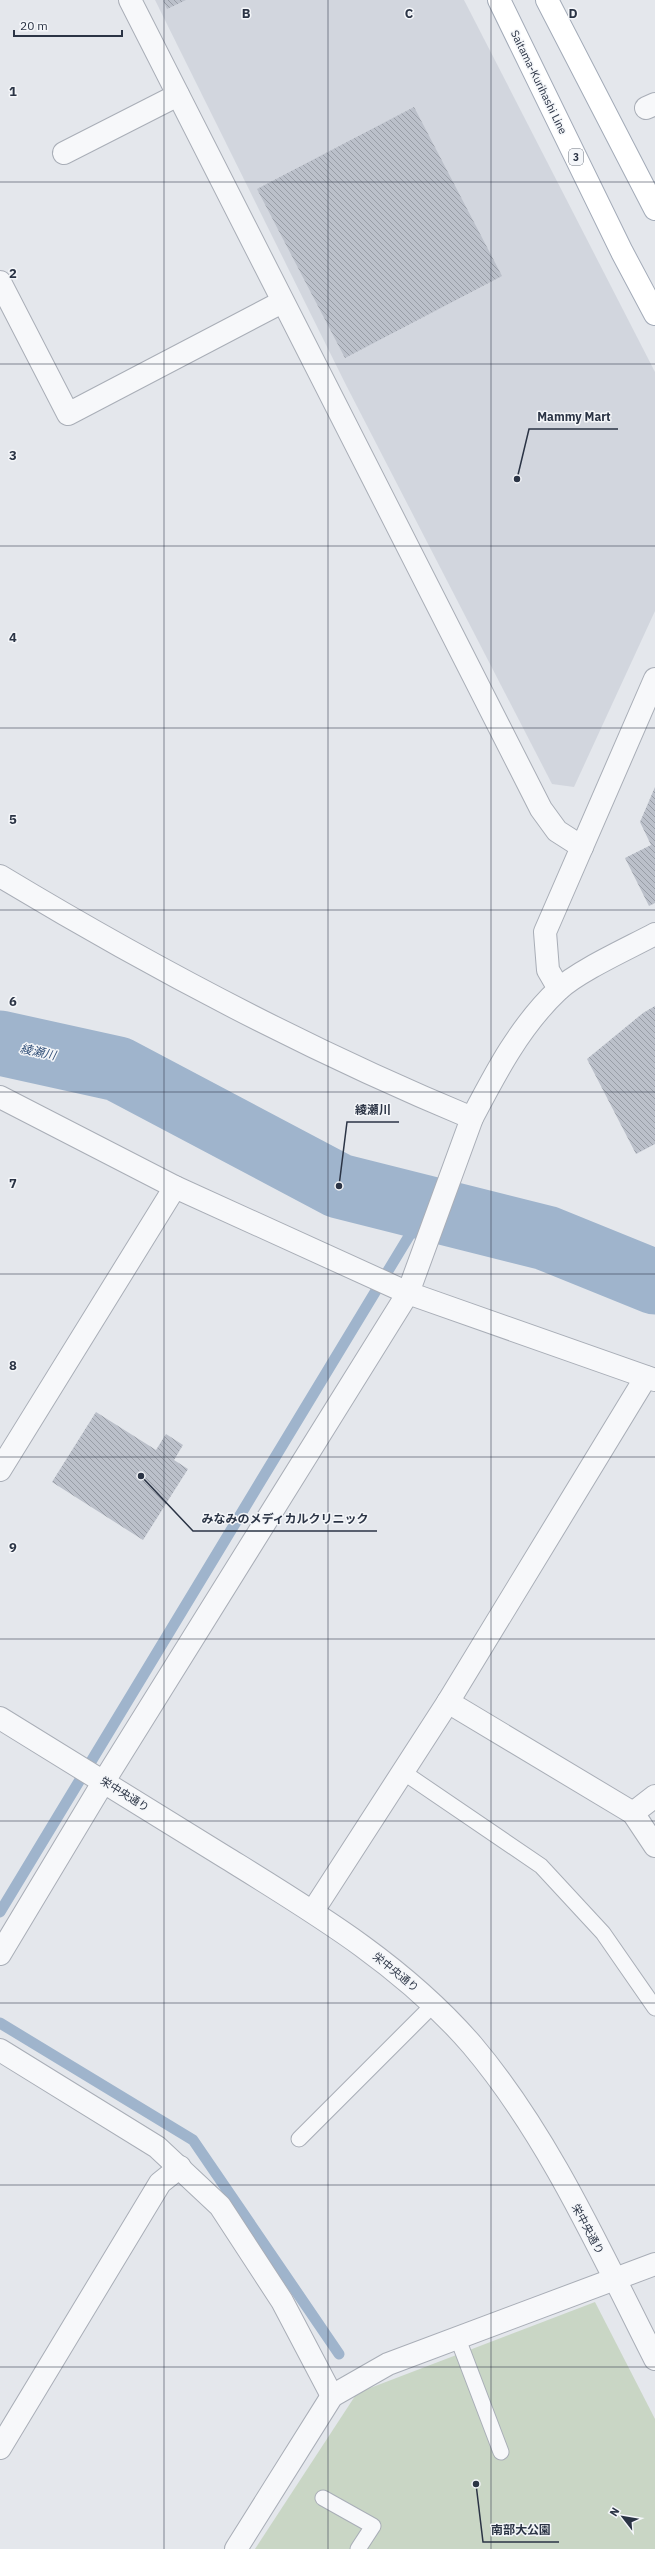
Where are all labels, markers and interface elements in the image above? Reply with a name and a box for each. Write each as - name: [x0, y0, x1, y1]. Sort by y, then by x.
- text: B: [242, 5, 251, 22]
- text: C: [405, 5, 414, 22]
- text: D: [568, 5, 578, 22]
- scale bar: [14, 12, 122, 38]
- text: 20 m: [20, 18, 48, 33]
- street label: Saitama-Kurihashi Line: [508, 28, 570, 136]
- text: 1: [9, 83, 17, 100]
- road number: 3: [569, 149, 583, 165]
- text: 2: [9, 265, 17, 282]
- callout: Mammy Mart: [529, 405, 618, 429]
- text: Mammy Mart: [537, 409, 611, 424]
- text: 3: [9, 447, 17, 464]
- text: 4: [9, 629, 17, 646]
- text: 5: [9, 811, 17, 828]
- text: 6: [9, 993, 17, 1010]
- water label: 綾瀬川: [19, 1040, 59, 1063]
- callout: 綾瀬川: [347, 1098, 399, 1122]
- text: 綾瀬川: [355, 1102, 391, 1117]
- text: 7: [9, 1175, 17, 1192]
- text: 8: [9, 1357, 17, 1374]
- callout: みなみのメディカルクリニック: [193, 1507, 377, 1531]
- text: みなみのメディカルクリニック: [201, 1511, 369, 1526]
- text: 9: [9, 1539, 17, 1556]
- street label: 栄中央通り: [98, 1773, 152, 1815]
- street label: 栄中央通り: [370, 1949, 422, 1995]
- street label: 栄中央通り: [569, 2201, 607, 2257]
- north arrow: [603, 2497, 643, 2537]
- text: N: [606, 2505, 622, 2519]
- callout: 南部大公園: [483, 2518, 559, 2542]
- text: 南部大公園: [491, 2522, 551, 2537]

